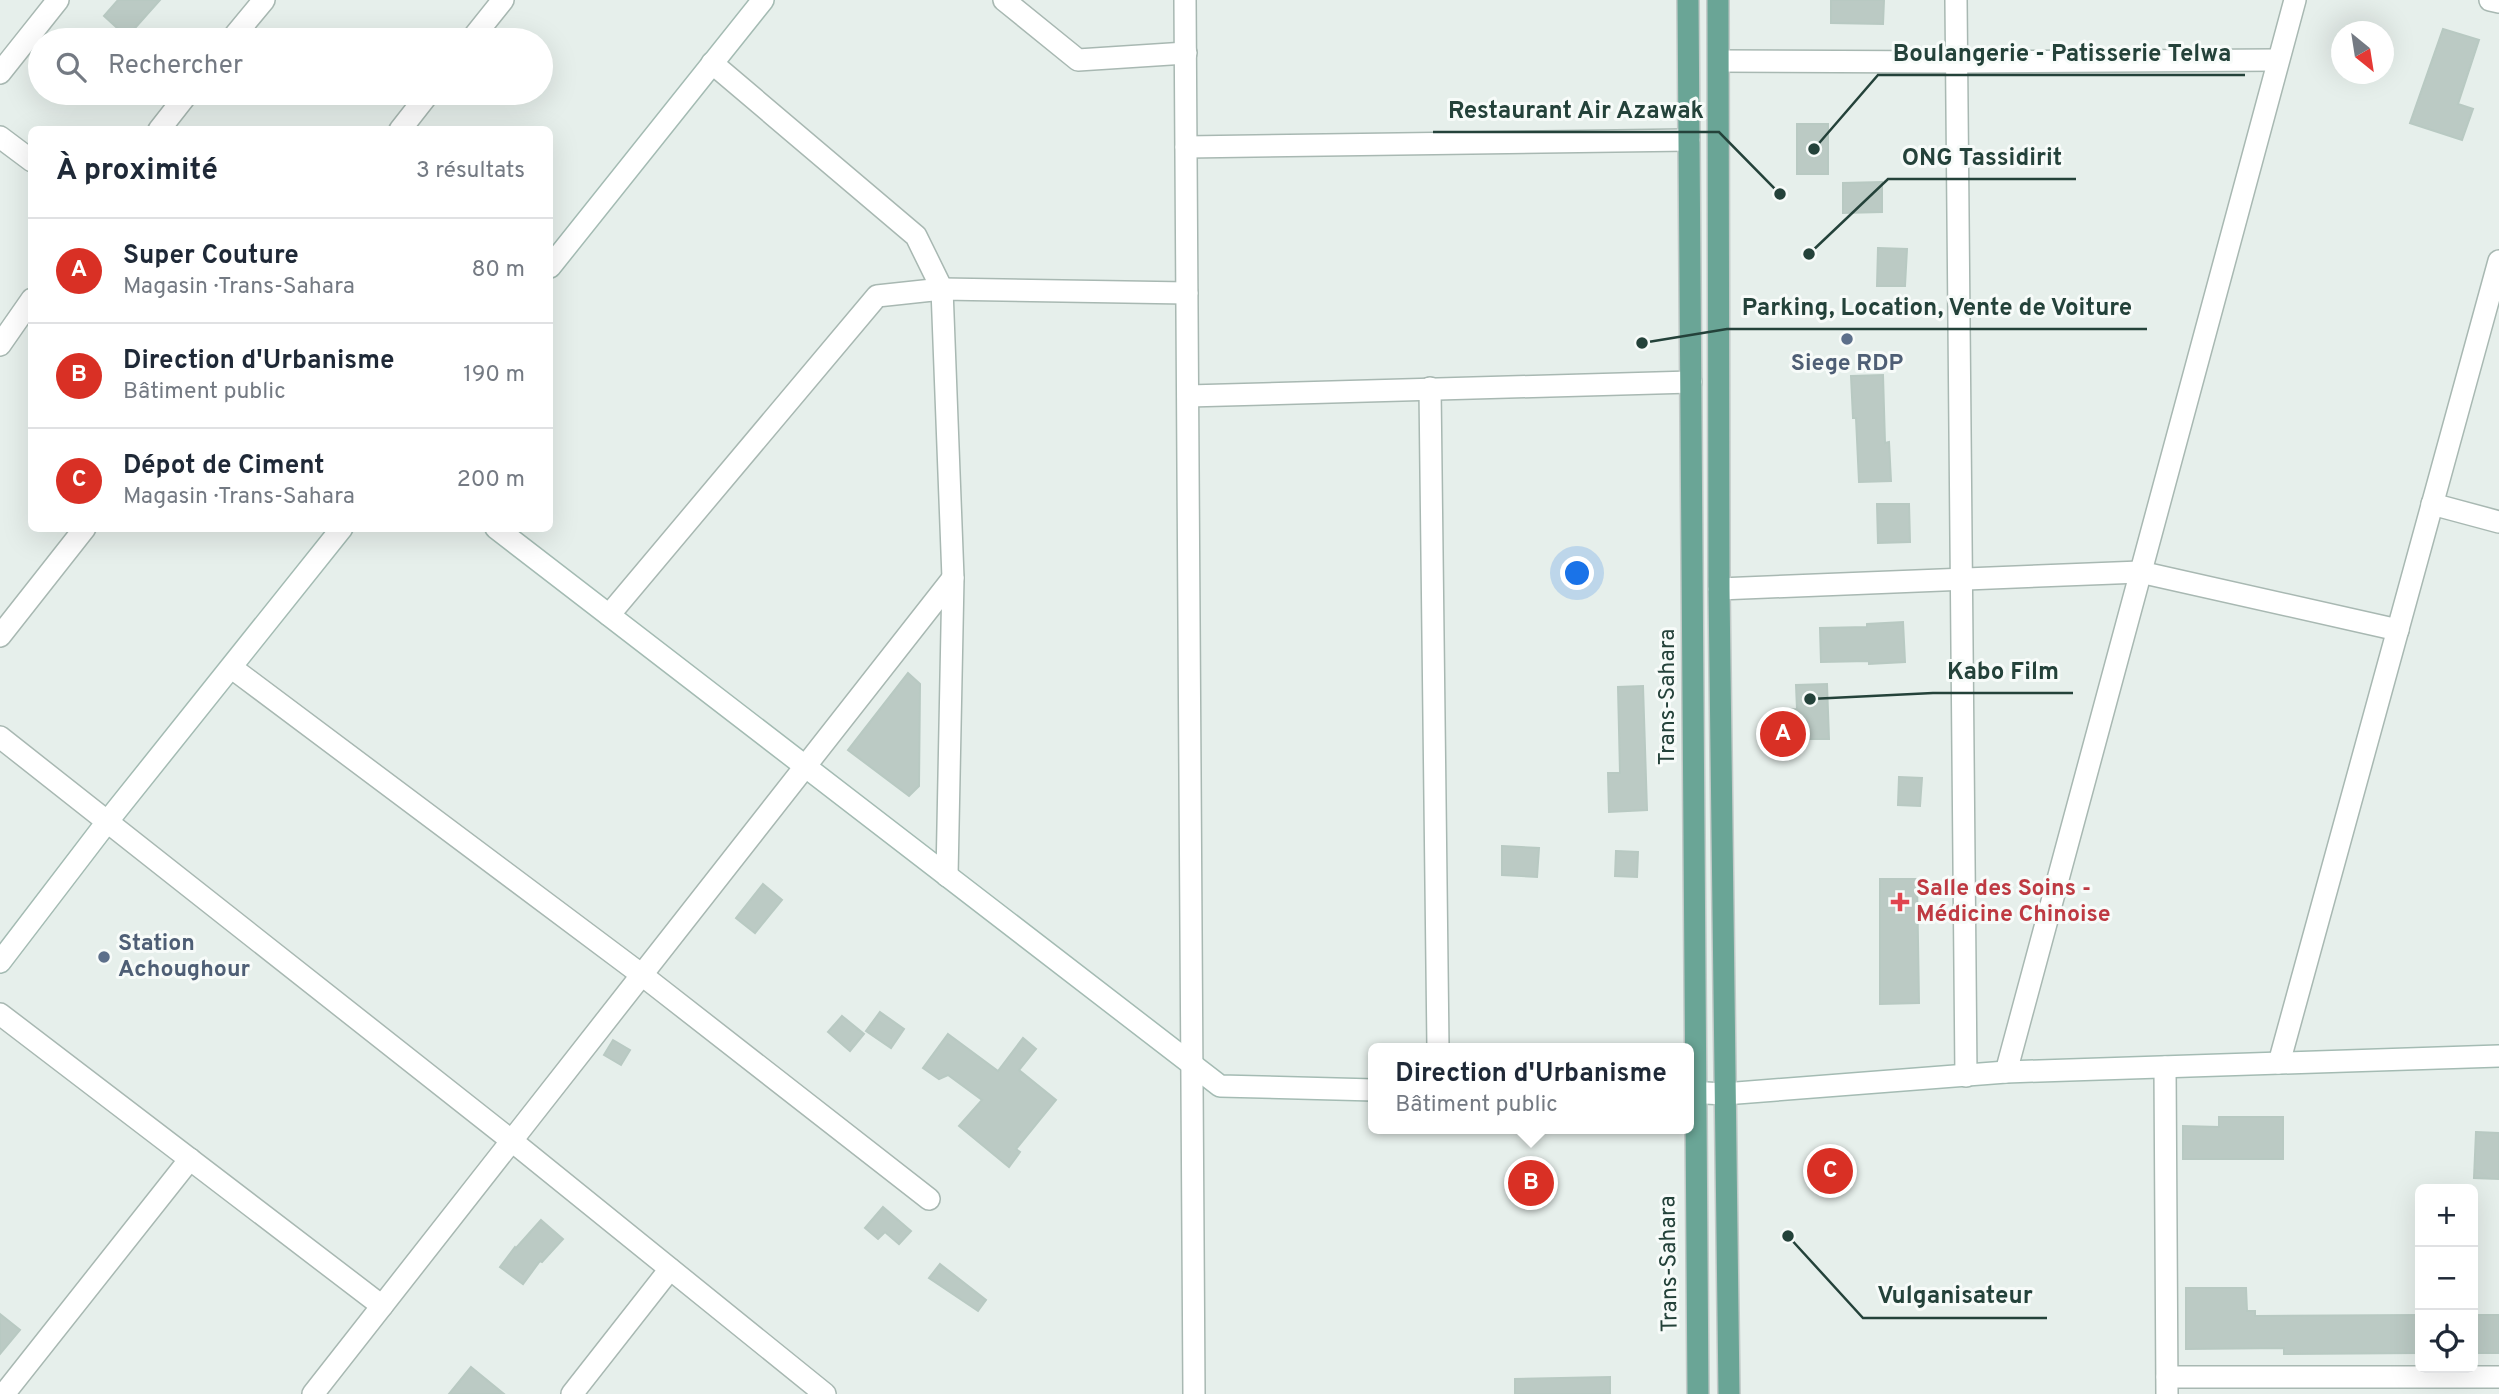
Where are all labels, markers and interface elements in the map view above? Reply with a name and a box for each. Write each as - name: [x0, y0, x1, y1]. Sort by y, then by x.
- north arrow: [2331, 21, 2394, 84]
- search box: [28, 28, 553, 105]
- callout: Boulangerie - Patisserie Telwa: [1878, 30, 2245, 75]
- text: Boulangerie - Patisserie Telwa: [1893, 40, 2231, 70]
- icon: search: [52, 48, 90, 86]
- text: Rechercher: [108, 50, 243, 83]
- callout: Restaurant Air Azawak: [1433, 87, 1719, 132]
- text: Restaurant Air Azawak: [1448, 97, 1704, 127]
- callout: ONG Tassidirit: [1888, 134, 2076, 179]
- text: ONG Tassidirit: [1902, 144, 2062, 174]
- text: À proximité: [56, 153, 218, 190]
- text: 3 résultats: [416, 157, 525, 186]
- text: Super Couture: [123, 240, 299, 273]
- text: A: [71, 256, 87, 285]
- text: 80 m: [472, 256, 525, 285]
- text: Magasin · Trans-Sahara: [123, 273, 355, 302]
- callout: Parking, Location, Vente de Voiture: [1727, 284, 2147, 329]
- text: Parking, Location, Vente de Voiture: [1742, 294, 2132, 324]
- marker: Siege RDP: [1839, 331, 1855, 347]
- text: Direction d'Urbanisme: [123, 345, 395, 378]
- place label: Siege RDP: [1791, 350, 1903, 379]
- text: B: [71, 361, 87, 390]
- text: 190 m: [463, 361, 525, 390]
- text: Bâtiment public: [123, 378, 286, 407]
- text: Dépot de Ciment: [123, 450, 325, 483]
- text: C: [72, 466, 86, 495]
- text: 200 m: [457, 466, 525, 495]
- text: Magasin · Trans-Sahara: [123, 483, 355, 512]
- your location: [1560, 556, 1594, 590]
- street label: Trans-Sahara: [1654, 629, 1683, 765]
- callout: Kabo Film: [1933, 648, 2073, 693]
- text: Kabo Film: [1947, 658, 2059, 688]
- pin: A: [1760, 708, 1806, 760]
- place label: Salle des Soins - Médicine Chinoise: [1916, 875, 2110, 930]
- marker: Salle des Soins - Médicine Chinoise: [1890, 892, 1910, 912]
- place label: Station Achoughour: [118, 930, 251, 985]
- marker: Station Achoughour: [96, 949, 112, 965]
- popup: [1368, 1043, 1694, 1134]
- text: Direction d'Urbanisme: [1395, 1058, 1667, 1091]
- text: Bâtiment public: [1395, 1091, 1558, 1120]
- pin: C: [1807, 1145, 1853, 1197]
- pin: B: [1508, 1157, 1554, 1209]
- map controls: [2415, 1184, 2478, 1373]
- button: +: [2415, 1184, 2478, 1247]
- street label: Trans-Sahara: [1654, 1195, 1686, 1333]
- button: −: [2415, 1247, 2478, 1310]
- callout: Vulganisateur: [1863, 1273, 2047, 1318]
- text: Vulganisateur: [1877, 1282, 2033, 1312]
- button: locate: [2415, 1310, 2478, 1373]

